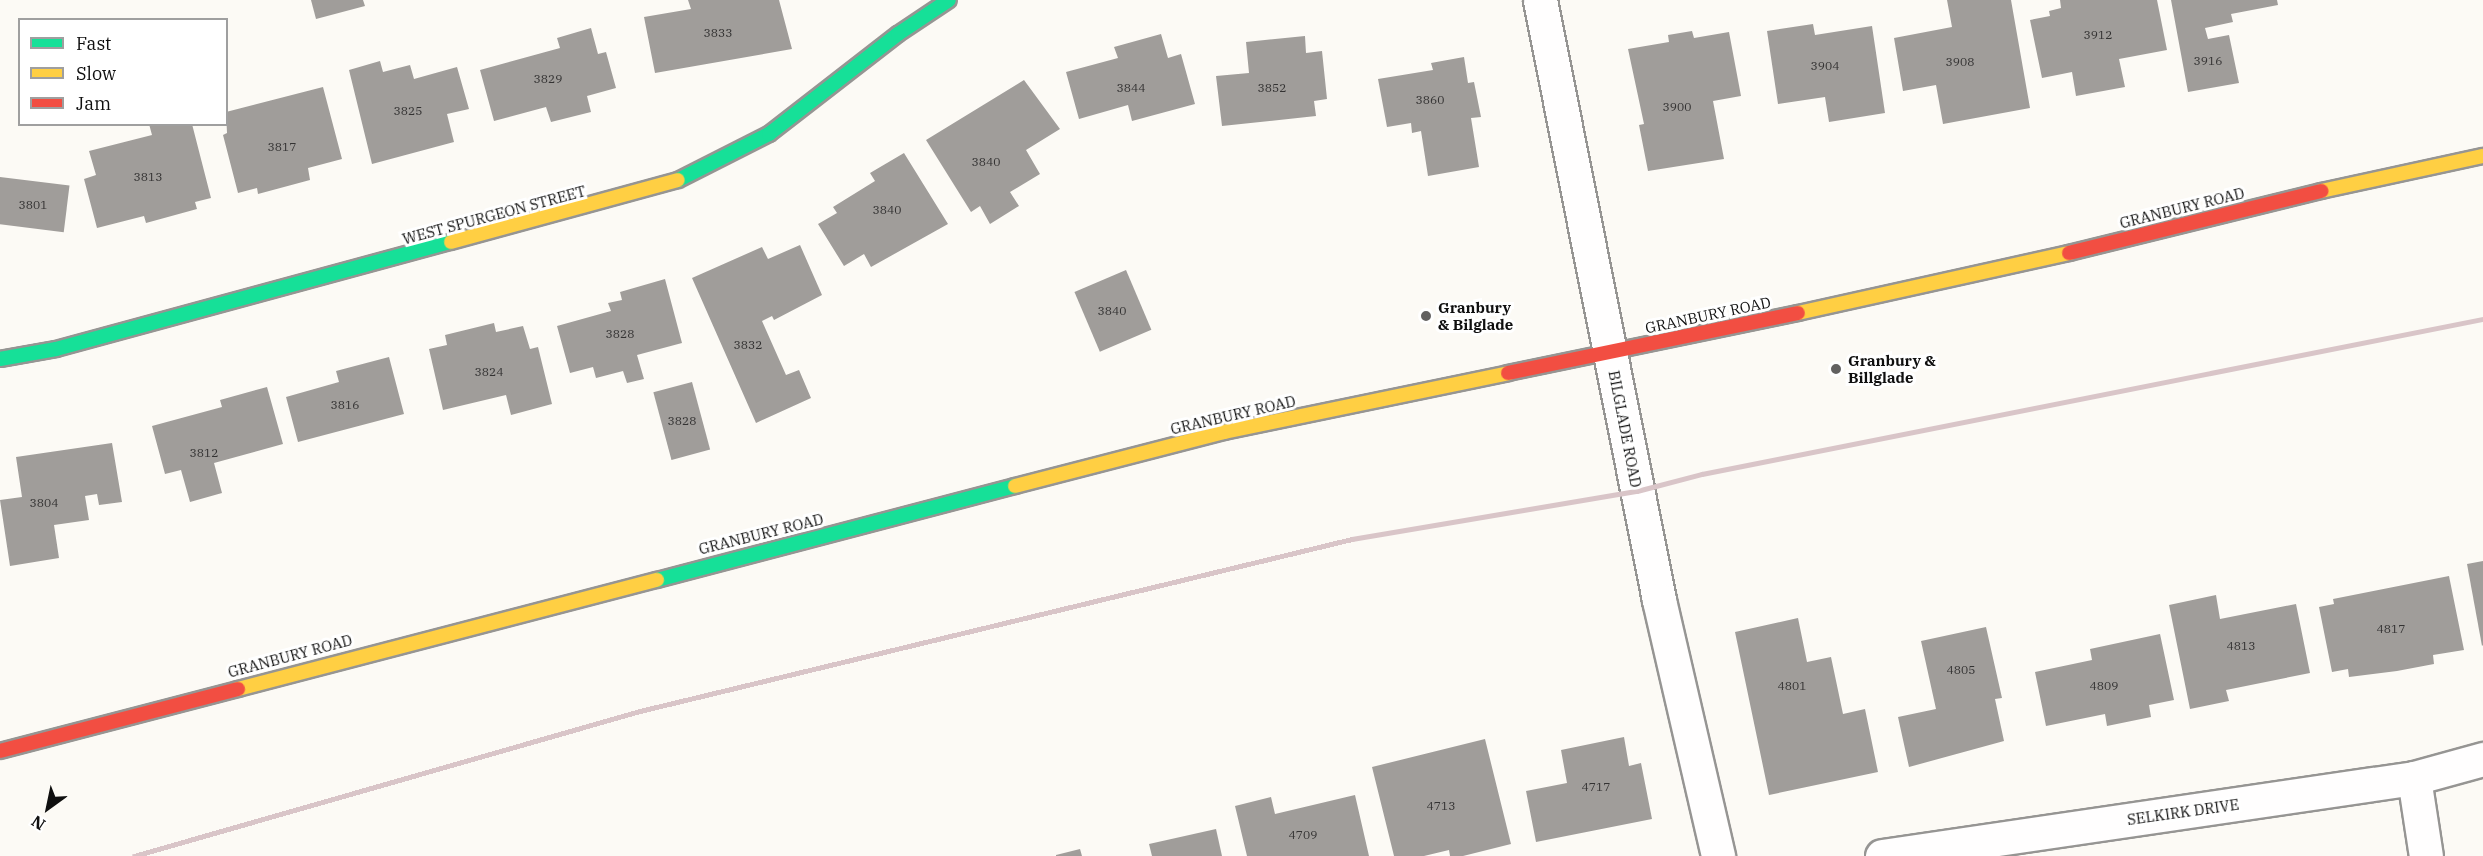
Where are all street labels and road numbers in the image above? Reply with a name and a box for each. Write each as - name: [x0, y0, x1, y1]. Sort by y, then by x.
- street label: WEST SPURGEON STREET: [400, 182, 588, 248]
- street label: GRANBURY ROAD: [2118, 184, 2246, 232]
- street label: GRANBURY ROAD: [1644, 293, 1772, 337]
- street label: BILGLADE ROAD: [1605, 369, 1645, 489]
- street label: GRANBURY ROAD: [1169, 392, 1297, 438]
- street label: GRANBURY ROAD: [697, 510, 825, 558]
- street label: GRANBURY ROAD: [226, 631, 354, 681]
- street label: SELKIRK DRIVE: [2126, 795, 2240, 829]

